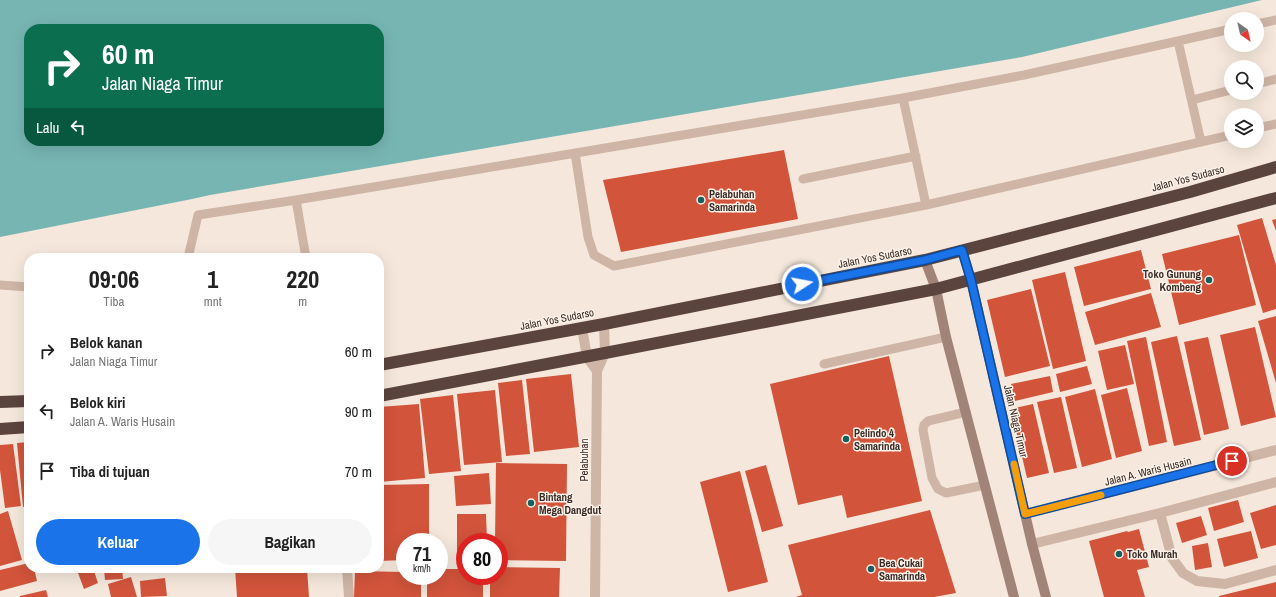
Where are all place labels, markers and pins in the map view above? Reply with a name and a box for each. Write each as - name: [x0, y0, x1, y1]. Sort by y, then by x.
- place label: Pelabuhan Samarinda: [709, 187, 755, 214]
- marker: Pelabuhan Samarinda: [696, 195, 706, 205]
- place label: Toko Gunung Kombeng: [1143, 267, 1201, 294]
- marker: Toko Gunung Kombeng: [1204, 275, 1214, 285]
- place label: Pelindo 4 Samarinda: [854, 426, 900, 453]
- marker: Pelindo 4 Samarinda: [841, 434, 851, 444]
- pin: [1215, 444, 1249, 478]
- place label: Bintang Mega Dangdut: [539, 490, 601, 517]
- marker: Bintang Mega Dangdut: [526, 498, 536, 508]
- place label: Toko Murah: [1127, 547, 1177, 561]
- marker: Toko Murah: [1114, 549, 1124, 559]
- place label: Bea Cukai Samarinda: [879, 556, 925, 583]
- marker: Bea Cukai Samarinda: [866, 564, 876, 574]

